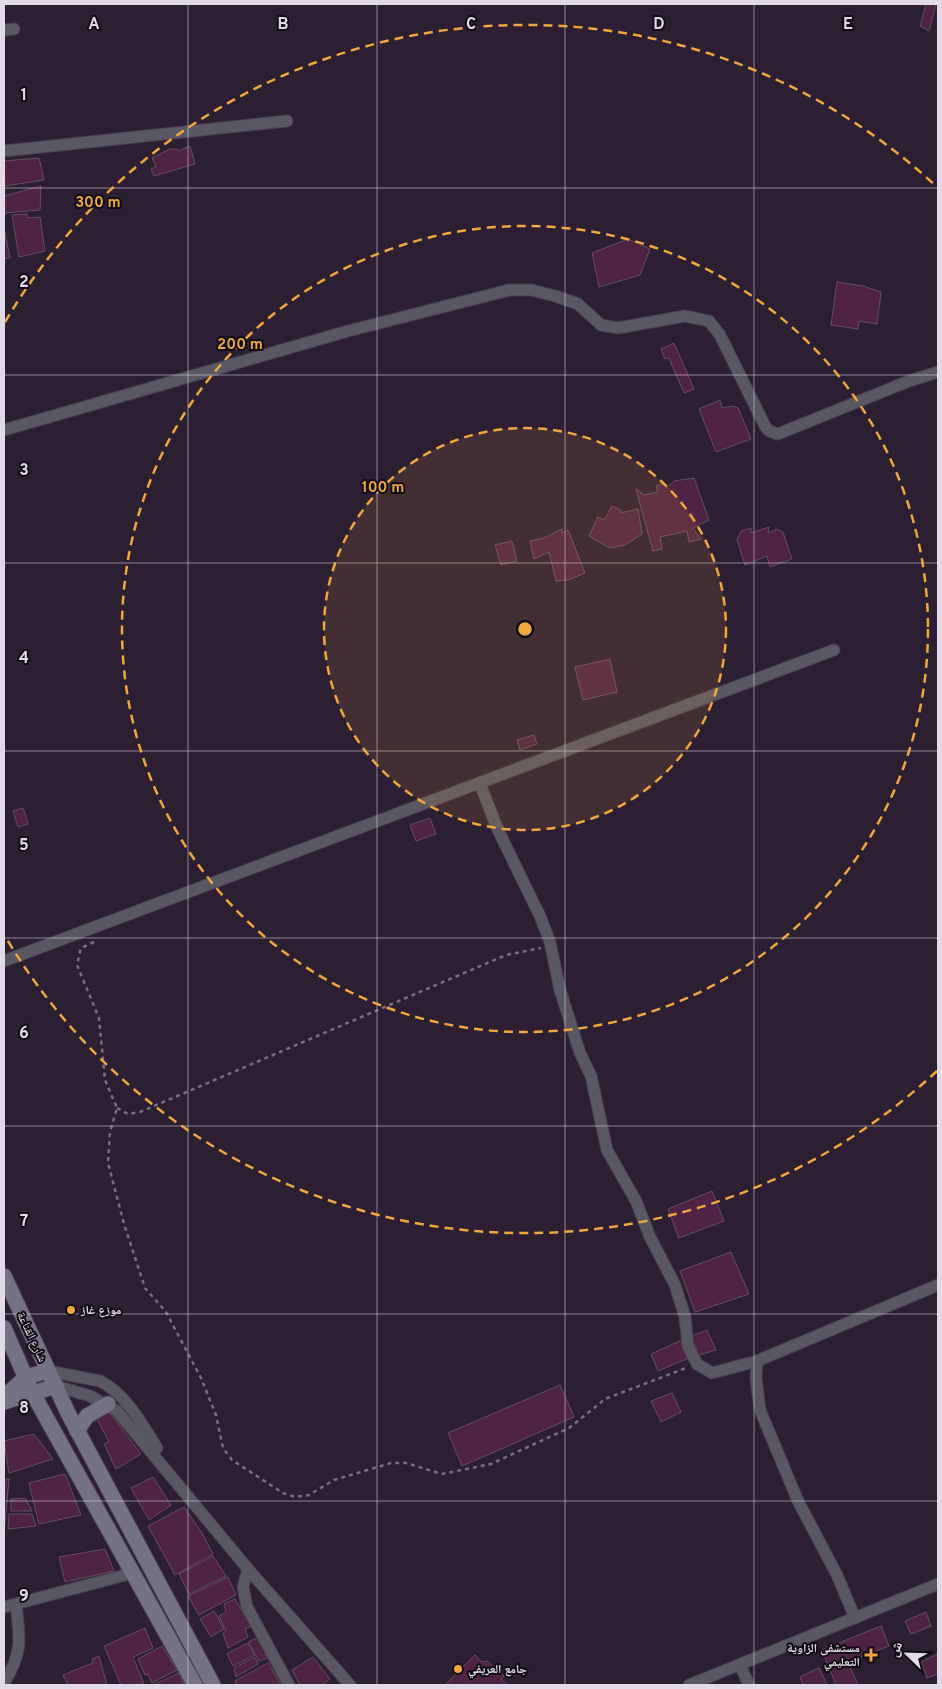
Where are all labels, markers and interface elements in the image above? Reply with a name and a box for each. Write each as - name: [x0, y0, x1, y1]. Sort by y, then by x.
- text: A: [88, 15, 100, 35]
- text: B: [277, 15, 289, 35]
- text: C: [466, 15, 476, 35]
- text: D: [653, 15, 665, 35]
- text: E: [843, 15, 853, 35]
- text: 1: [21, 86, 27, 106]
- text: 300 m: [75, 194, 121, 213]
- text: 2: [19, 273, 29, 293]
- text: 200 m: [217, 336, 263, 355]
- text: 3: [19, 461, 29, 481]
- text: 100 m: [362, 479, 404, 498]
- centre of rings: [516, 620, 534, 638]
- text: 4: [19, 649, 29, 669]
- text: 5: [19, 836, 29, 856]
- text: 6: [19, 1024, 29, 1044]
- text: 7: [20, 1212, 28, 1232]
- place label: موزع غاز: [80, 1303, 122, 1319]
- marker: موزع غاز: [65, 1304, 77, 1316]
- street label: شارع القناعة: [12, 1310, 50, 1365]
- text: 8: [19, 1399, 29, 1419]
- text: 9: [19, 1587, 29, 1607]
- north arrow: [882, 1629, 932, 1679]
- text: ش: [886, 1639, 907, 1660]
- place label: مستشفى الزاوية التعليمي: [787, 1641, 860, 1672]
- marker: مستشفى الزاوية التعليمي: [864, 1648, 878, 1662]
- place label: جامع العريفي: [468, 1662, 527, 1679]
- marker: جامع العريفي: [452, 1663, 464, 1675]

